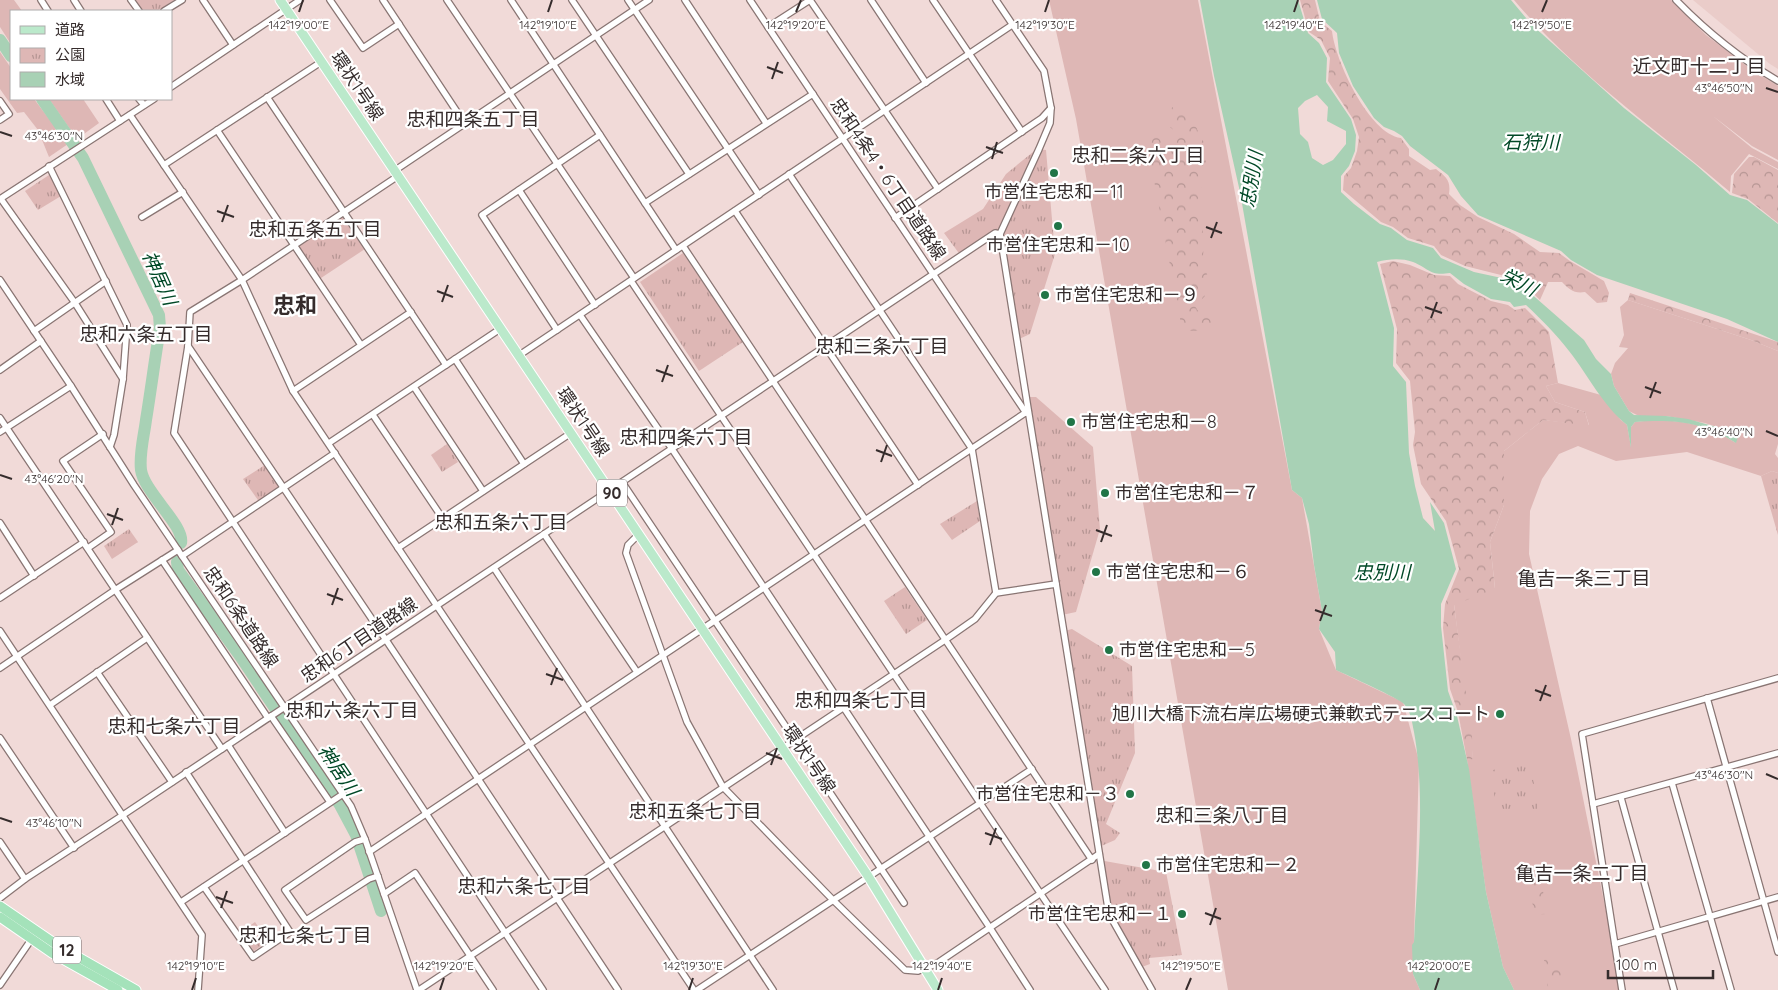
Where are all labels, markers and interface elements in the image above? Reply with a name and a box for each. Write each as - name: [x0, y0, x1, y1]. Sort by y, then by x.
- legend: [10, 10, 172, 100]
- text: 142°19'00"E: [269, 17, 329, 32]
- text: 142°19'10"E: [519, 17, 577, 32]
- text: 142°19'20"E: [766, 17, 826, 32]
- text: 142°19'30"E: [1015, 17, 1075, 32]
- text: 142°19'40"E: [1264, 17, 1324, 32]
- text: 142°19'50"E: [1512, 17, 1572, 32]
- text: 道路: [55, 20, 85, 39]
- text: 公園: [55, 45, 85, 64]
- street label: 環状1号線: [326, 47, 389, 125]
- district label: 近文町十二丁目: [1632, 54, 1766, 78]
- text: 水域: [55, 70, 85, 89]
- text: 43°46'50"N: [1695, 80, 1753, 95]
- street label: 忠和4条4・6丁目道路線: [826, 93, 951, 264]
- district label: 忠和四条五丁目: [406, 107, 540, 131]
- text: 43°46'30"N: [25, 128, 83, 143]
- water label: 石狩川: [1502, 130, 1561, 154]
- district label: 忠和二条六丁目: [1071, 143, 1205, 167]
- water label: 忠別川: [1235, 147, 1268, 209]
- marker: 市営住宅忠和－11: [1048, 167, 1060, 179]
- place label: 市営住宅忠和－11: [984, 180, 1124, 203]
- district label: 忠和五条五丁目: [248, 217, 382, 241]
- marker: 市営住宅忠和－10: [1052, 220, 1064, 232]
- place label: 市営住宅忠和－10: [986, 233, 1130, 256]
- water label: 神居川: [137, 247, 183, 311]
- water label: 栄川: [1497, 263, 1543, 302]
- place label: 市営住宅忠和－９: [1055, 283, 1199, 306]
- marker: 市営住宅忠和－９: [1039, 289, 1051, 301]
- district label: 忠和: [273, 291, 317, 319]
- district label: 忠和六条五丁目: [79, 322, 213, 346]
- district label: 忠和三条六丁目: [815, 334, 949, 358]
- street label: 環状1号線: [552, 383, 615, 461]
- place label: 市営住宅忠和－8: [1081, 410, 1217, 433]
- marker: 市営住宅忠和－8: [1065, 416, 1077, 428]
- text: 43°46'40"N: [1695, 424, 1753, 439]
- district label: 忠和四条六丁目: [619, 425, 753, 449]
- text: 43°46'20"N: [25, 471, 83, 486]
- road number: 90: [597, 479, 627, 506]
- place label: 市営住宅忠和－７: [1115, 481, 1259, 504]
- marker: 市営住宅忠和－７: [1099, 487, 1111, 499]
- district label: 忠和五条六丁目: [434, 510, 568, 534]
- place label: 市営住宅忠和－６: [1106, 560, 1250, 583]
- water label: 忠別川: [1353, 560, 1412, 584]
- street label: 忠和6条道路線: [199, 562, 284, 672]
- marker: 市営住宅忠和－６: [1090, 566, 1102, 578]
- district label: 亀吉一条三丁目: [1517, 566, 1651, 590]
- street label: 忠和6丁目道路線: [296, 592, 421, 687]
- place label: 市営住宅忠和－5: [1119, 638, 1255, 661]
- marker: 市営住宅忠和－5: [1103, 644, 1115, 656]
- district label: 忠和四条七丁目: [794, 688, 928, 712]
- district label: 忠和六条六丁目: [285, 698, 419, 722]
- place label: 旭川大橋下流右岸広場硬式兼軟式テニスコート: [1112, 702, 1490, 725]
- marker: 旭川大橋下流右岸広場硬式兼軟式テニスコート: [1494, 708, 1506, 720]
- district label: 忠和七条六丁目: [107, 714, 241, 738]
- street label: 環状1号線: [778, 720, 841, 798]
- water label: 神居川: [313, 740, 366, 802]
- text: 43°46'30"N: [1695, 767, 1753, 782]
- place label: 市営住宅忠和－３: [976, 782, 1120, 805]
- marker: 市営住宅忠和－３: [1124, 788, 1136, 800]
- district label: 忠和五条七丁目: [628, 799, 762, 823]
- district label: 忠和三条八丁目: [1155, 803, 1289, 827]
- text: 43°46'10"N: [26, 815, 82, 830]
- place label: 市営住宅忠和－２: [1156, 853, 1300, 876]
- marker: 市営住宅忠和－２: [1140, 859, 1152, 871]
- district label: 亀吉一条二丁目: [1515, 861, 1649, 885]
- district label: 忠和六条七丁目: [457, 874, 591, 898]
- place label: 市営住宅忠和－１: [1028, 902, 1172, 925]
- marker: 市営住宅忠和－１: [1176, 908, 1188, 920]
- district label: 忠和七条七丁目: [238, 923, 372, 947]
- road number: 12: [53, 936, 81, 964]
- scale bar: [1608, 948, 1713, 980]
- text: 100 m: [1616, 955, 1657, 974]
- text: 142°19'10"E: [167, 958, 225, 973]
- text: 142°19'20"E: [414, 958, 474, 973]
- text: 142°19'30"E: [663, 958, 723, 973]
- text: 142°19'40"E: [912, 958, 972, 973]
- text: 142°19'50"E: [1161, 958, 1221, 973]
- text: 142°20'00"E: [1407, 958, 1471, 973]

